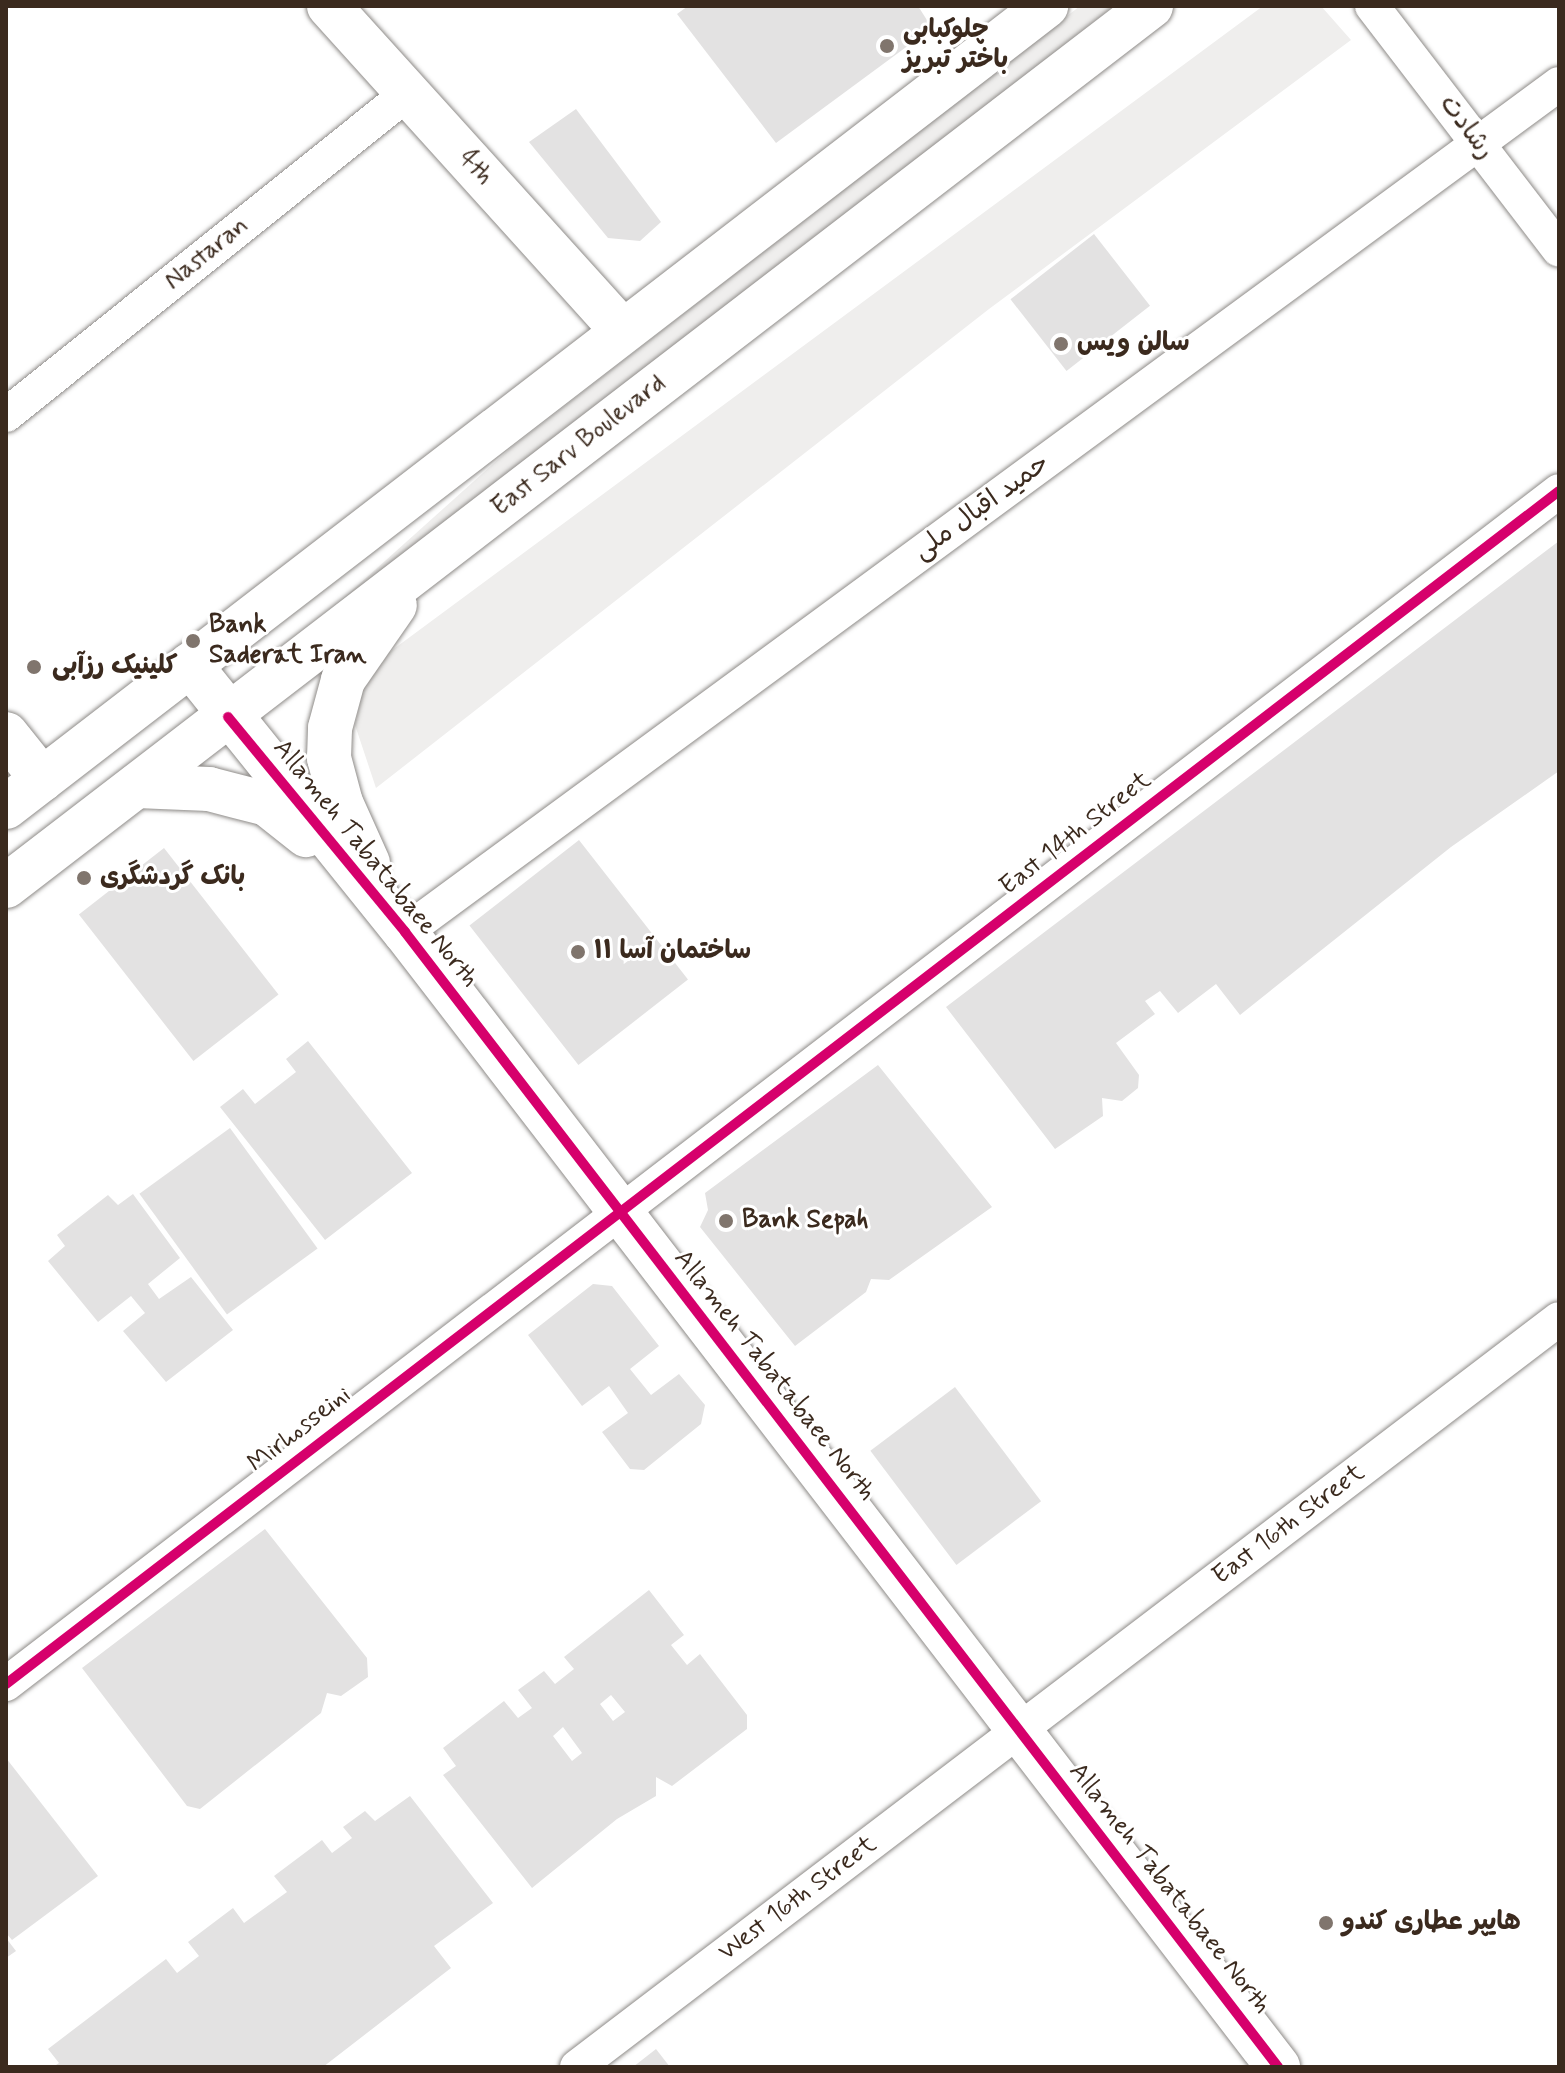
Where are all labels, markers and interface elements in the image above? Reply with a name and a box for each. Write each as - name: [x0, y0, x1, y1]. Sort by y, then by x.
- place label: چلوکبابی باختر تبریز: [903, 15, 1008, 76]
- marker: چلوکبابی باختر تبریز: [878, 37, 896, 55]
- street label: رشادت: [1432, 90, 1500, 166]
- street label: 4th: [451, 144, 499, 192]
- street label: Nastaran: [159, 211, 255, 297]
- place label: سالن ویس: [1077, 328, 1190, 360]
- marker: سالن ویس: [1052, 335, 1070, 353]
- street label: East Sarv Boulevard: [486, 368, 672, 524]
- street label: حمید اقبال ملی: [908, 448, 1056, 568]
- place label: Bank Saderat Iran: [209, 610, 361, 672]
- marker: Bank Saderat Iran: [184, 632, 202, 650]
- place label: کلینیک رزآبی: [52, 651, 177, 683]
- marker: کلینیک رزآبی: [23, 656, 45, 678]
- street label: Allameh Tabatabaee North: [269, 738, 481, 990]
- street label: East 14th Street: [994, 765, 1158, 903]
- place label: بانک گردشگری: [100, 862, 245, 894]
- marker: بانک گردشگری: [75, 869, 93, 887]
- place label: ساختمان آسا ۱۱: [594, 936, 751, 968]
- marker: ساختمان آسا ۱۱: [569, 943, 587, 961]
- place label: Bank Sepah: [742, 1205, 868, 1237]
- marker: Bank Sepah: [717, 1212, 735, 1230]
- street label: Allameh Tabatabaee North: [670, 1248, 878, 1504]
- street label: Mirhosseini: [242, 1380, 358, 1480]
- street label: East 16th Street: [1207, 1458, 1371, 1592]
- street label: Allameh Tabatabaee North: [1065, 1761, 1273, 2017]
- street label: West 16th Street: [713, 1829, 883, 1969]
- place label: هایپر عطاری کندو: [1342, 1907, 1521, 1939]
- marker: هایپر عطاری کندو: [1317, 1914, 1335, 1932]

